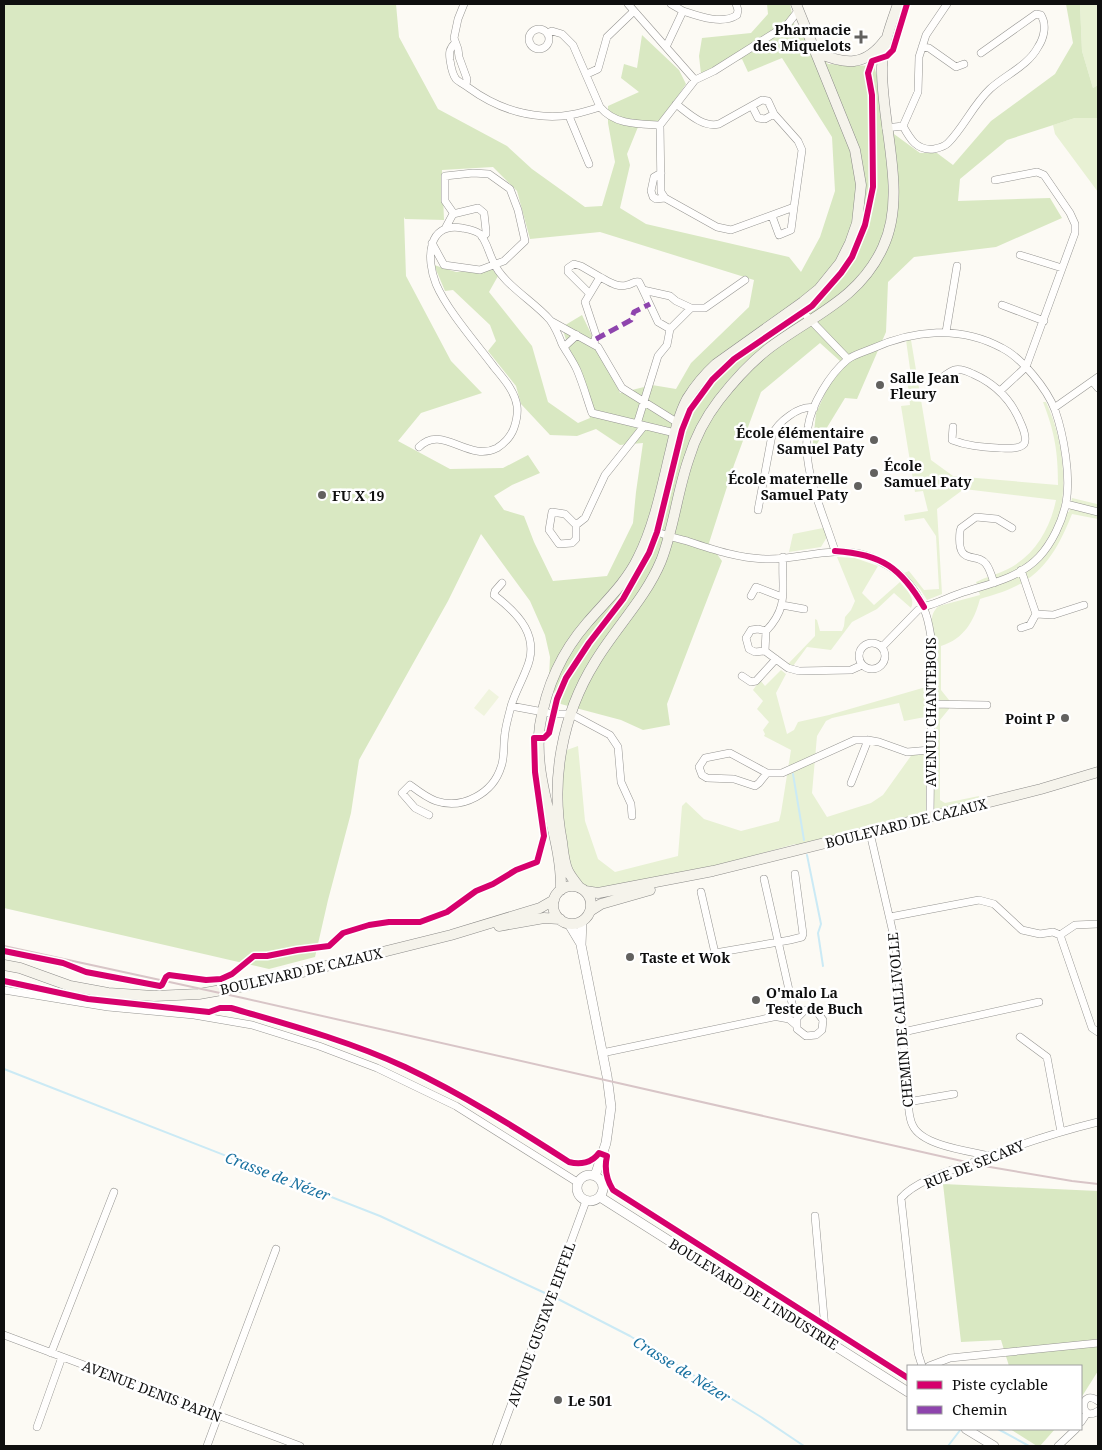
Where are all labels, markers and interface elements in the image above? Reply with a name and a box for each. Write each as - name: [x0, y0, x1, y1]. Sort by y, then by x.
- place label: Pharmacie des Miquelots: [753, 20, 851, 55]
- marker: Pharmacie des Miquelots: [855, 31, 867, 43]
- place label: Salle Jean Fleury: [890, 368, 959, 403]
- marker: Salle Jean Fleury: [874, 379, 886, 391]
- place label: École élémentaire Samuel Paty: [736, 423, 865, 458]
- marker: École élémentaire Samuel Paty: [868, 434, 880, 446]
- place label: École Samuel Paty: [884, 456, 972, 491]
- marker: École Samuel Paty: [868, 467, 880, 479]
- place label: École maternelle Samuel Paty: [728, 469, 849, 504]
- marker: École maternelle Samuel Paty: [852, 480, 864, 492]
- place label: FU X 19: [332, 486, 385, 505]
- marker: FU X 19: [316, 489, 328, 501]
- street label: AVENUE CHANTEBOIS: [921, 637, 940, 787]
- place label: Point P: [1005, 709, 1055, 728]
- marker: Point P: [1059, 712, 1071, 724]
- street label: BOULEVARD DE CAZAUX: [823, 794, 990, 852]
- street label: CHEMIN DE CAILLIVOLLE: [883, 932, 917, 1108]
- street label: BOULEVARD DE CAZAUX: [218, 943, 385, 999]
- place label: Taste et Wok: [640, 948, 730, 967]
- marker: Taste et Wok: [624, 951, 636, 963]
- place label: O'malo La Teste de Buch: [766, 983, 863, 1018]
- marker: O'malo La Teste de Buch: [750, 994, 762, 1006]
- street label: RUE DE SECARY: [921, 1135, 1027, 1193]
- water label: Crasse de Nézer: [223, 1147, 334, 1206]
- street label: BOULEVARD DE L'INDUSTRIE: [666, 1234, 843, 1354]
- street label: AVENUE GUSTAVE EIFFEL: [502, 1239, 580, 1409]
- water label: Crasse de Nézer: [630, 1331, 735, 1407]
- street label: AVENUE DENIS PAPIN: [80, 1356, 225, 1426]
- legend: [907, 1365, 1082, 1430]
- text: Piste cyclable: [952, 1374, 1048, 1394]
- place label: Le 501: [568, 1391, 613, 1410]
- marker: Le 501: [552, 1394, 564, 1406]
- text: Chemin: [952, 1399, 1008, 1419]

